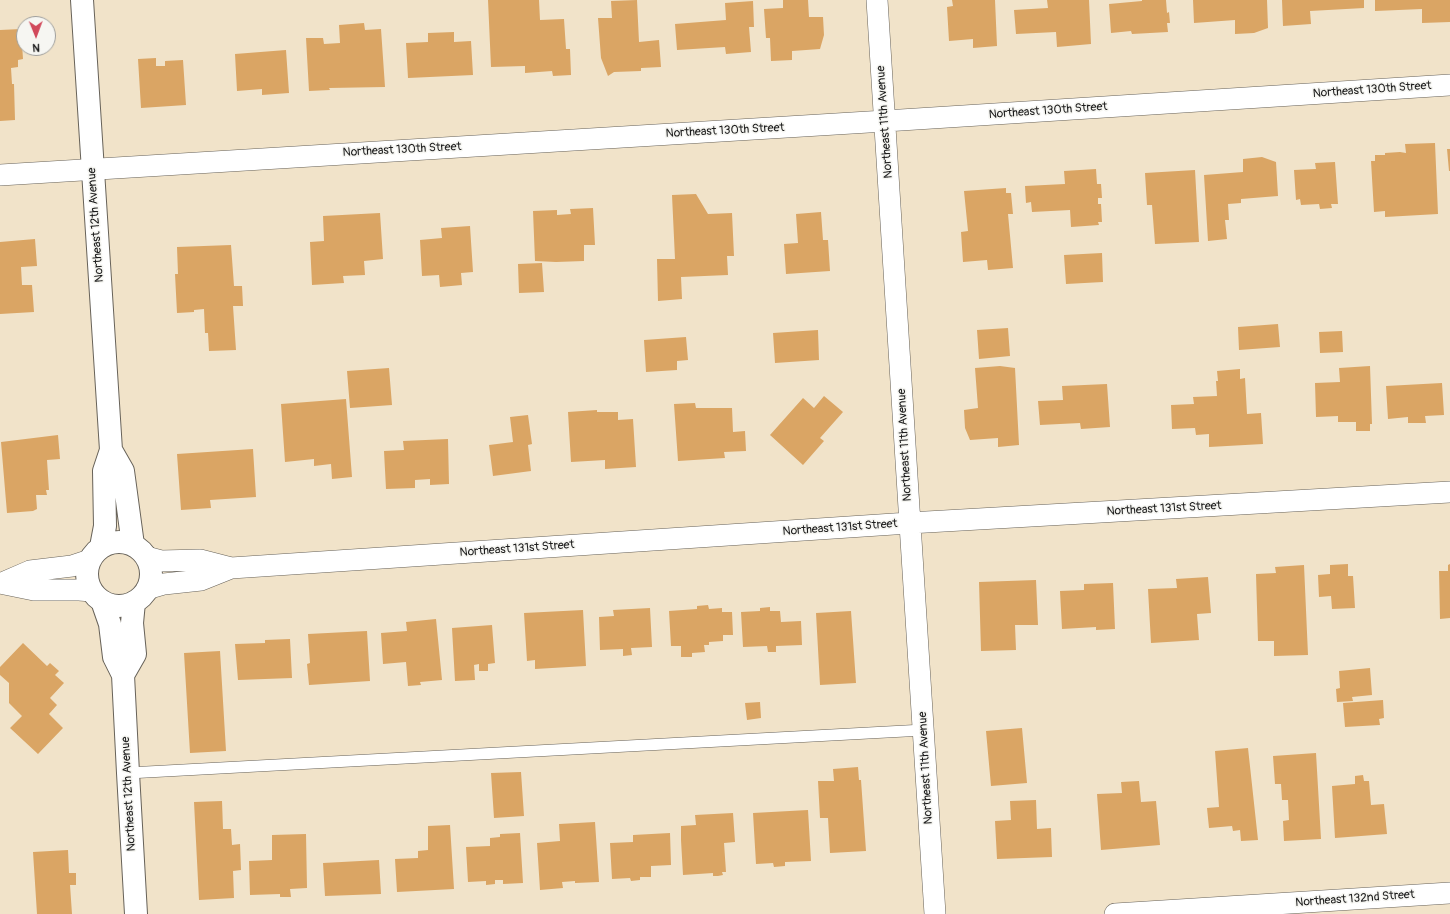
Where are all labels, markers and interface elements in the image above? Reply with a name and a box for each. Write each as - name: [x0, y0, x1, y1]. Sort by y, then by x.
- north arrow: [16, 16, 56, 56]
- text: N: [32, 41, 40, 54]
- street label: Northeast 11th Avenue: [874, 65, 896, 179]
- street label: Northeast 130th Street: [1312, 79, 1432, 101]
- street label: Northeast 130th Street: [988, 100, 1108, 122]
- street label: Northeast 130th Street: [665, 121, 785, 141]
- street label: Northeast 130th Street: [342, 140, 462, 160]
- street label: Northeast 12th Avenue: [85, 167, 107, 283]
- street label: Northeast 11th Avenue: [895, 388, 915, 502]
- street label: Northeast 131st Street: [1106, 499, 1222, 519]
- street label: Northeast 131st Street: [782, 517, 898, 539]
- street label: Northeast 131st Street: [459, 538, 575, 560]
- street label: Northeast 11th Avenue: [916, 711, 936, 825]
- street label: Northeast 12th Avenue: [119, 736, 139, 852]
- street label: Northeast 132nd Street: [1295, 888, 1415, 910]

